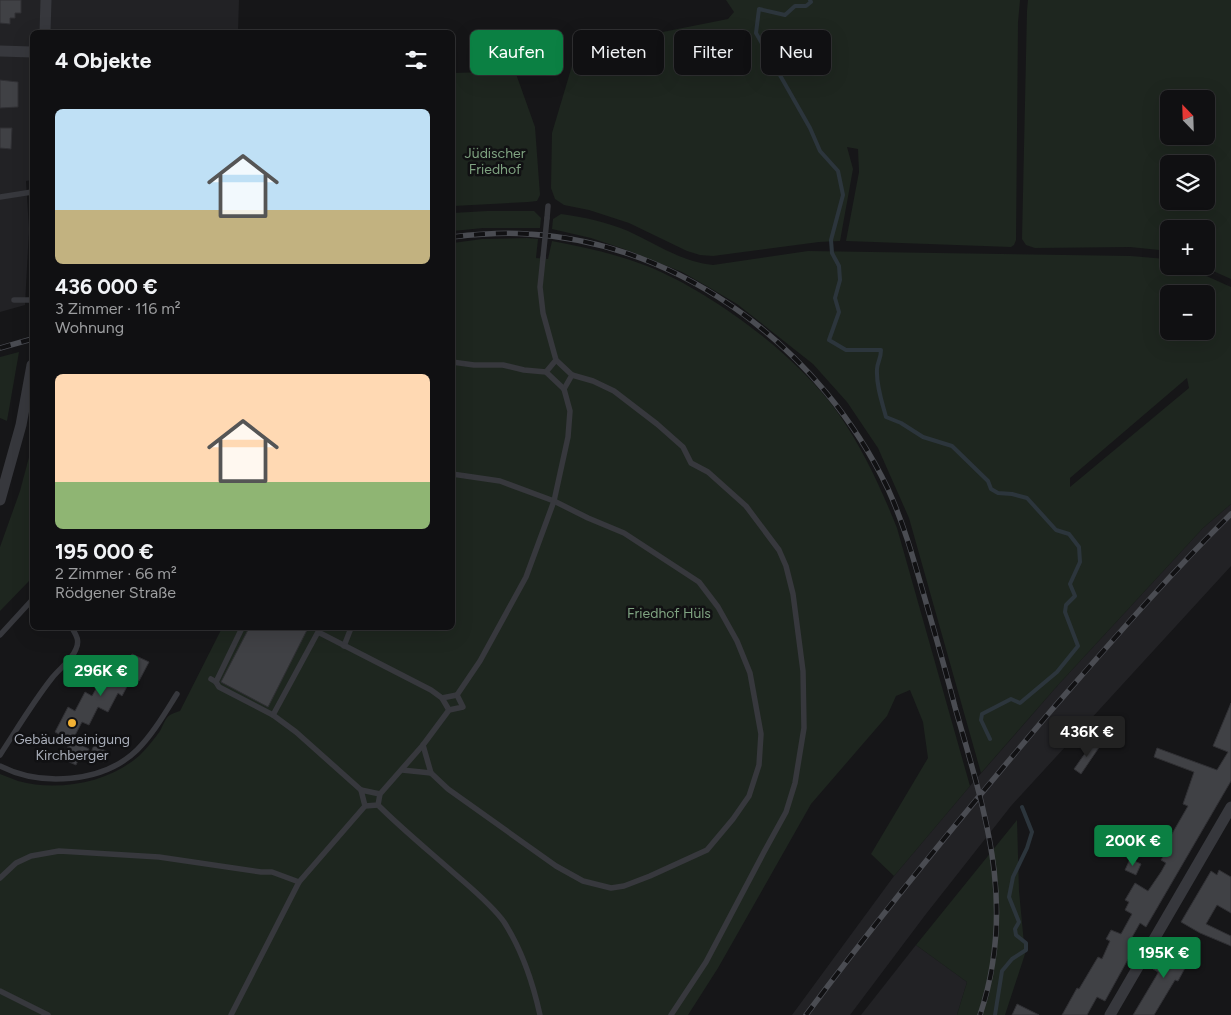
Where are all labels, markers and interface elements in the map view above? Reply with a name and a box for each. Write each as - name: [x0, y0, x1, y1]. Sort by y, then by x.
- chip: Kaufen: [470, 30, 563, 75]
- chip: Mieten: [573, 30, 664, 75]
- chip: Filter: [674, 30, 751, 75]
- chip: Neu: [761, 30, 831, 75]
- icon: filters: [402, 46, 430, 74]
- text: 4 Objekte: [55, 48, 151, 73]
- north arrow: [1160, 90, 1215, 145]
- map controls: [1160, 90, 1215, 340]
- icon: home: [198, 141, 288, 231]
- park label: Jüdischer Friedhof: [465, 145, 526, 178]
- button: layers: [1160, 155, 1215, 210]
- button: +: [1160, 220, 1215, 275]
- text: 436 000 €: [55, 274, 158, 299]
- button: −: [1160, 285, 1215, 340]
- text: 3 Zimmer · 116 m²: [55, 299, 181, 318]
- text: Wohnung: [55, 318, 124, 337]
- icon: home: [198, 406, 288, 496]
- text: 195 000 €: [55, 539, 154, 564]
- text: 2 Zimmer · 66 m²: [55, 564, 177, 583]
- text: Rödgener Straße: [55, 583, 176, 602]
- park label: Friedhof Hüls: [627, 605, 711, 622]
- pin: 296K €: [60, 654, 142, 697]
- text: 296K €: [74, 661, 128, 680]
- pin: 436K €: [1046, 716, 1128, 758]
- marker: Gebäudereinigung Kirchberger: [66, 717, 78, 729]
- text: 436K €: [1060, 722, 1114, 741]
- place label: Gebäudereinigung Kirchberger: [14, 731, 130, 764]
- pin: 200K €: [1092, 824, 1174, 867]
- text: 200K €: [1105, 831, 1161, 850]
- pin: 195K €: [1123, 936, 1205, 979]
- text: 195K €: [1139, 943, 1189, 962]

